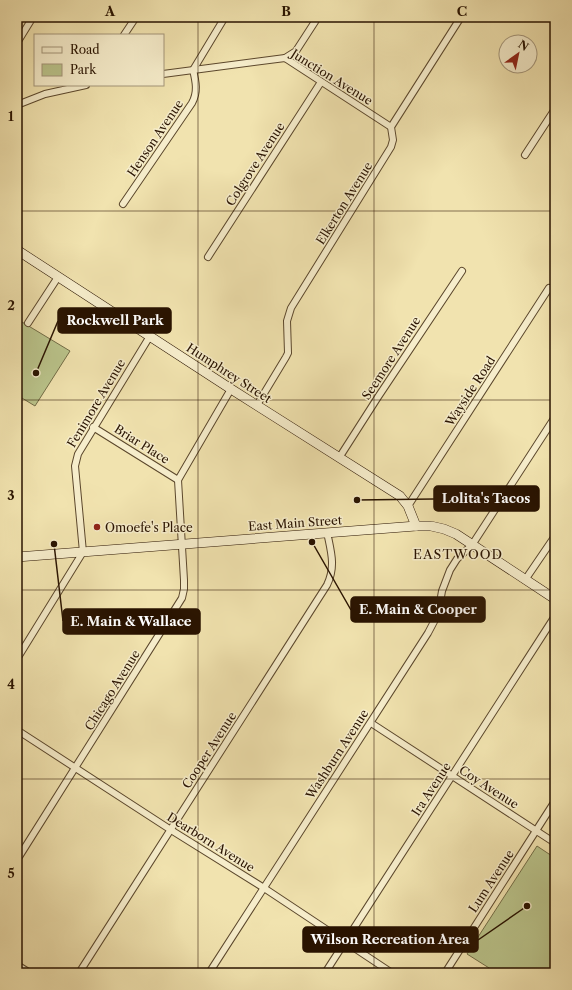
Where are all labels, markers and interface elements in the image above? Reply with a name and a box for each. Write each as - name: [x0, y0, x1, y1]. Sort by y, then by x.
- text: A: [104, 3, 116, 19]
- text: B: [281, 3, 291, 19]
- text: C: [457, 3, 467, 19]
- legend: [34, 34, 164, 86]
- north arrow: [498, 34, 538, 74]
- text: N: [516, 37, 532, 54]
- text: Road: [70, 42, 100, 57]
- street label: Junction Avenue: [287, 45, 376, 108]
- text: Park: [70, 62, 97, 77]
- street label: Henson Avenue: [124, 96, 186, 179]
- text: 1: [8, 108, 14, 124]
- street label: Colgrove Avenue: [222, 119, 288, 209]
- street label: Elkerton Avenue: [313, 159, 376, 247]
- text: 2: [7, 297, 15, 313]
- callout: Rockwell Park: [58, 308, 171, 333]
- text: Rockwell Park: [66, 312, 164, 328]
- street label: Seemore Avenue: [359, 313, 424, 402]
- street label: Humphrey Street: [184, 340, 275, 407]
- street label: Wayside Road: [441, 353, 499, 430]
- street label: Fenimore Avenue: [64, 356, 129, 450]
- street label: Briar Place: [112, 421, 173, 467]
- callout: Lolita's Tacos: [434, 486, 539, 511]
- text: 3: [7, 487, 15, 503]
- text: Lolita's Tacos: [442, 490, 530, 506]
- street label: East Main Street: [248, 512, 343, 534]
- place label: Omoefe's Place: [105, 520, 193, 535]
- marker: Omoefe's Place: [92, 522, 102, 532]
- district label: EASTWOOD: [413, 546, 503, 562]
- callout: E. Main & Cooper: [351, 597, 485, 622]
- text: E. Main & Cooper: [359, 601, 478, 617]
- callout: E. Main & Wallace: [63, 609, 200, 634]
- text: E. Main & Wallace: [70, 613, 192, 629]
- street label: Chicago Avenue: [81, 647, 143, 733]
- text: 4: [7, 676, 15, 692]
- street label: Washburn Avenue: [302, 706, 372, 802]
- street label: Cooper Avenue: [179, 709, 239, 791]
- street label: Ira Avenue: [408, 759, 454, 819]
- street label: Coy Avenue: [456, 762, 522, 812]
- street label: Dearborn Avenue: [164, 809, 258, 875]
- street label: Lum Avenue: [465, 847, 517, 915]
- text: 5: [7, 865, 15, 881]
- callout: Wilson Recreation Area: [303, 927, 478, 952]
- text: Wilson Recreation Area: [310, 931, 470, 947]

